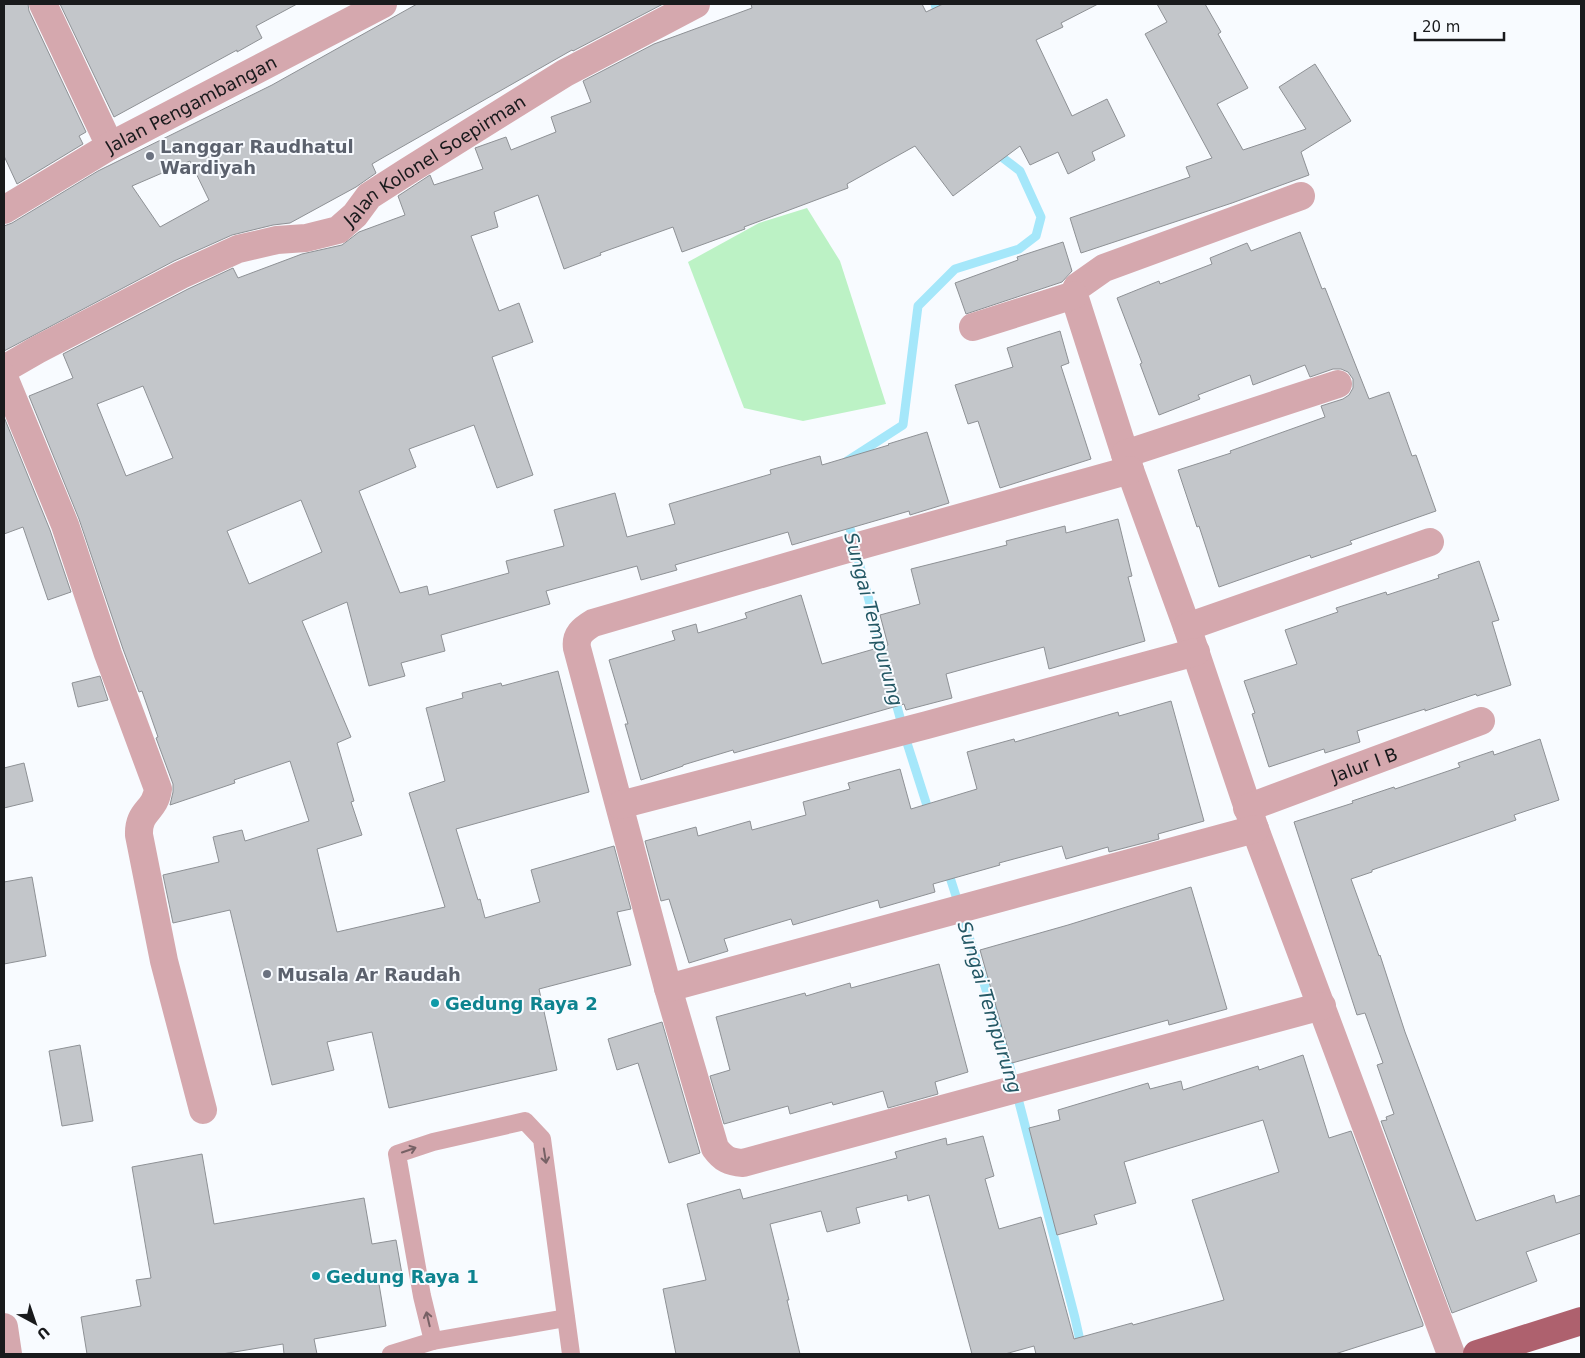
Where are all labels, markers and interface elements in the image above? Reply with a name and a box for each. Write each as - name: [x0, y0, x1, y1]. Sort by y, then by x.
- scale bar: [1415, 10, 1504, 42]
- text: 20 m: [1422, 18, 1460, 36]
- street label: Jalan Pengambangan: [100, 51, 280, 157]
- street label: Jalan Kolonel Soepirman: [338, 90, 529, 231]
- place label: Langgar Raudhatul Wardiyah: [160, 136, 354, 178]
- marker: Langgar Raudhatul Wardiyah: [144, 150, 156, 162]
- water label: Sungai Tempurung: [840, 530, 908, 708]
- street label: Jalur I B: [1327, 743, 1400, 787]
- water label: Sungai Tempurung: [953, 918, 1027, 1096]
- place label: Musala Ar Raudah: [277, 964, 461, 985]
- marker: Musala Ar Raudah: [261, 968, 273, 980]
- place label: Gedung Raya 2: [445, 993, 598, 1014]
- marker: Gedung Raya 2: [429, 997, 441, 1009]
- one-way arrow: [400, 1145, 416, 1154]
- one-way arrow: [541, 1148, 551, 1164]
- place label: Gedung Raya 1: [326, 1266, 479, 1287]
- marker: Gedung Raya 1: [310, 1270, 322, 1282]
- north arrow: [10, 1298, 60, 1348]
- one-way arrow: [423, 1312, 432, 1328]
- text: U: [34, 1323, 53, 1343]

